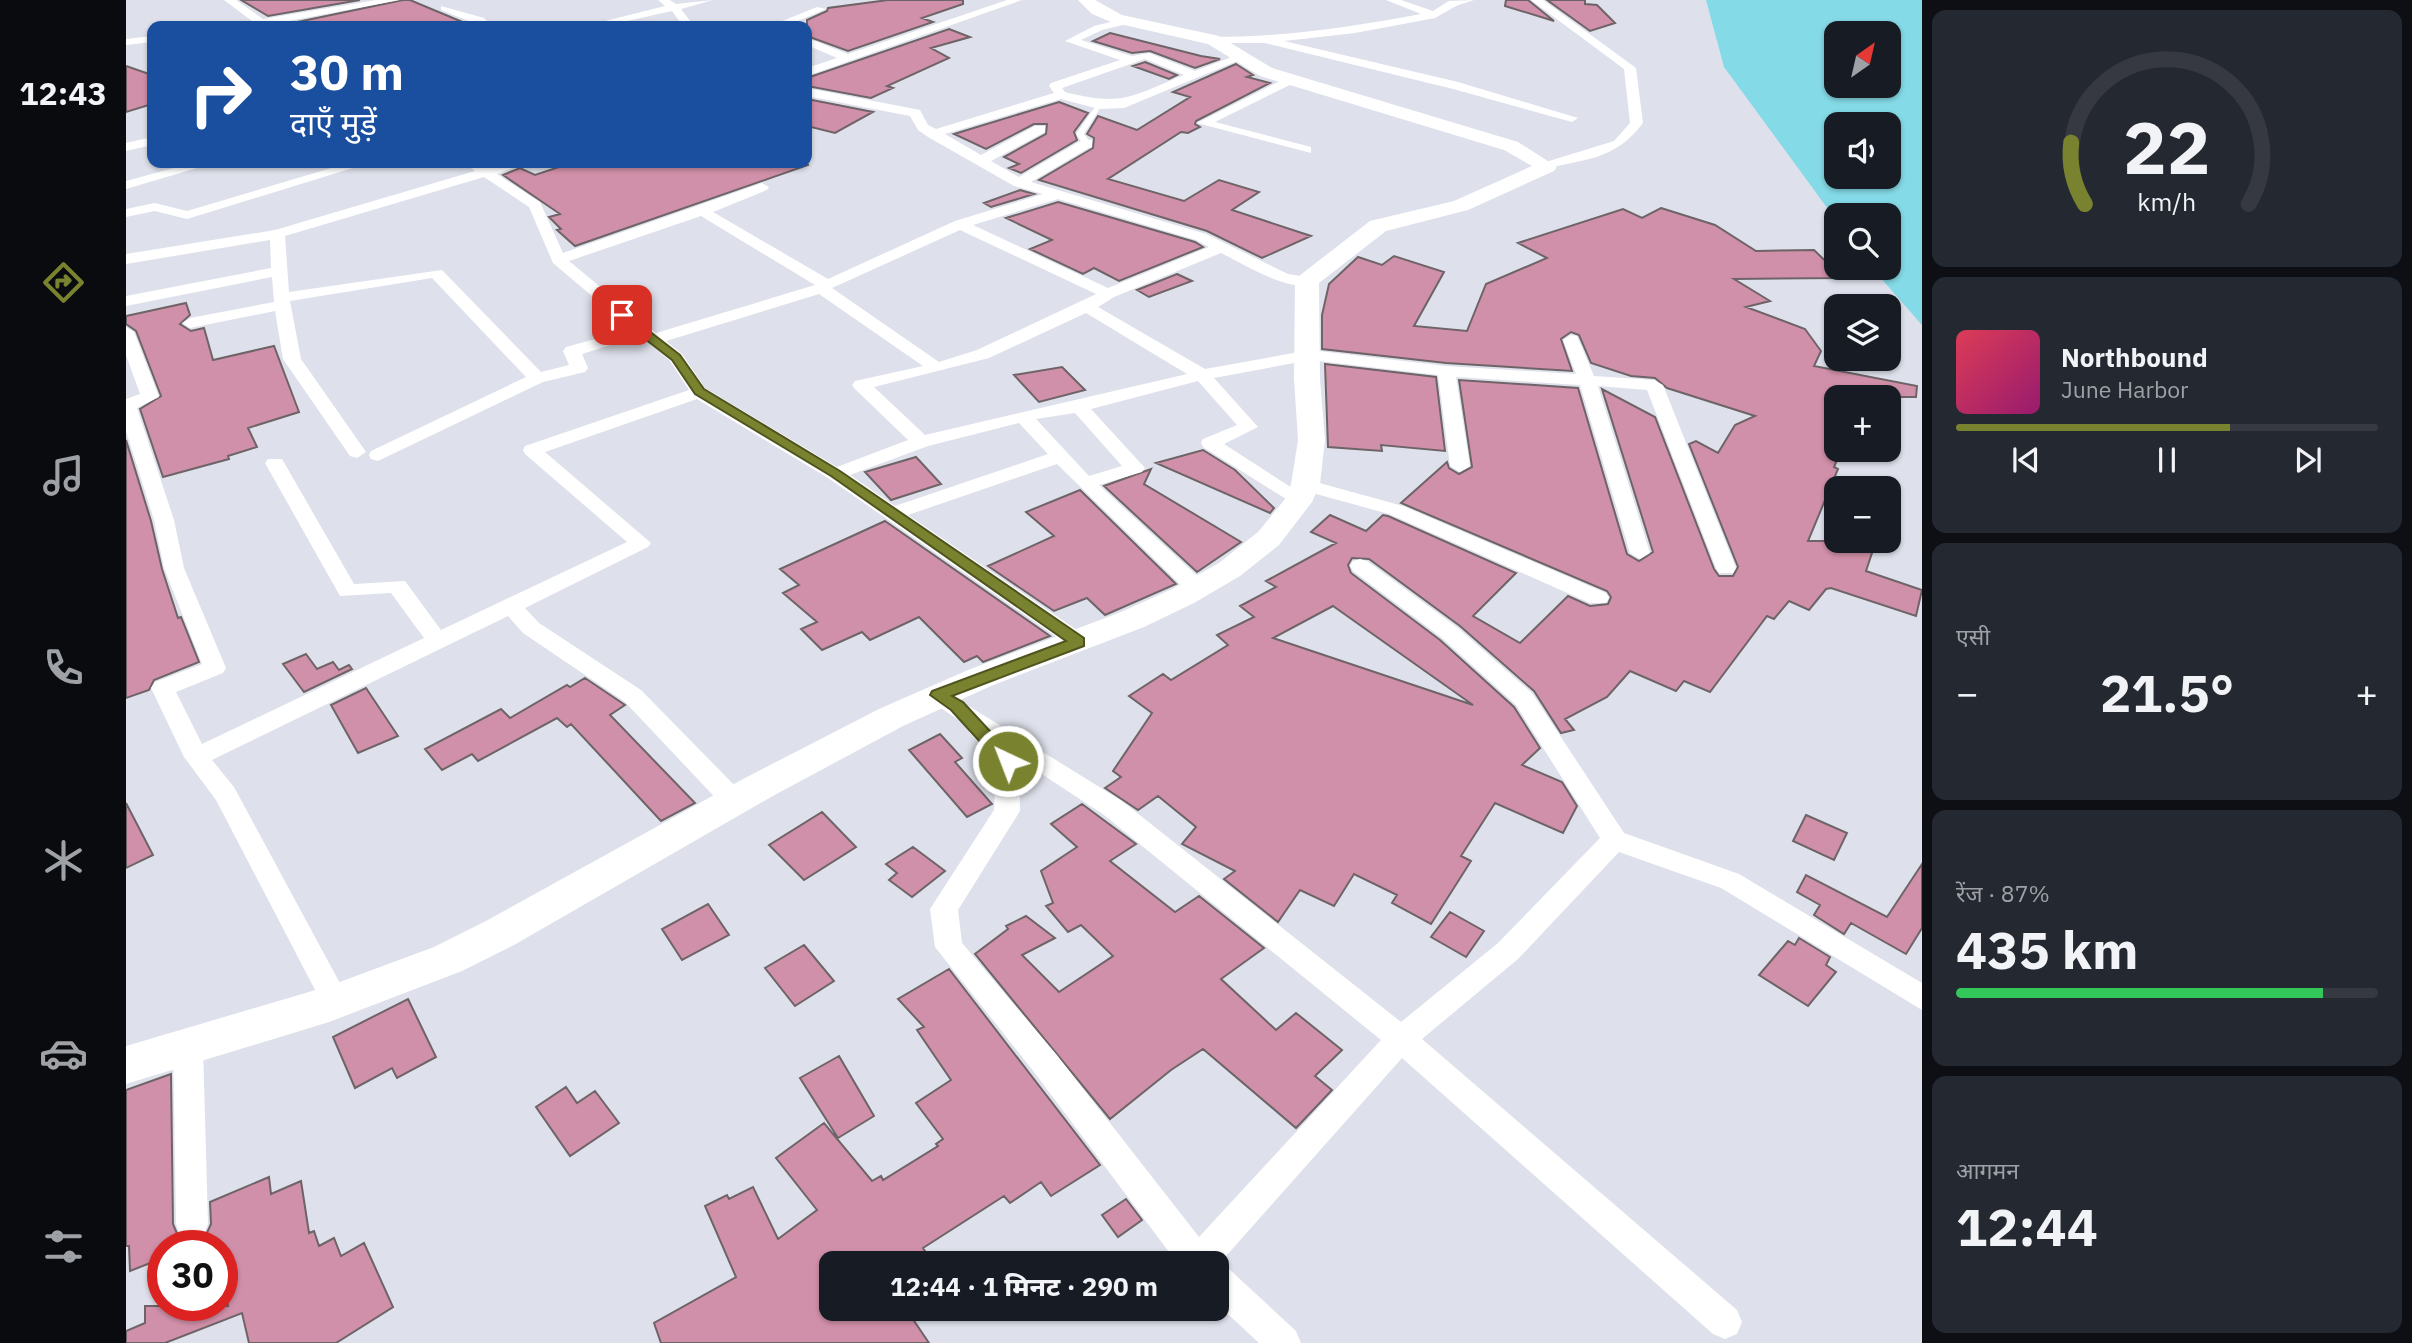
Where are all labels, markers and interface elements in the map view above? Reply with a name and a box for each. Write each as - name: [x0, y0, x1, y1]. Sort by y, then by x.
- north arrow: [1824, 21, 1900, 98]
- map controls: [1824, 21, 1901, 553]
- text: 30 m: [290, 40, 404, 103]
- icon: right: [175, 49, 266, 140]
- text: 12:43: [19, 72, 107, 114]
- text: 22: [2123, 100, 2211, 195]
- text: दाएँ मुड़ें: [290, 102, 377, 144]
- button: sound: [1824, 112, 1901, 189]
- text: km/h: [2138, 185, 2196, 218]
- button: search: [1824, 203, 1901, 280]
- icon: directions: [39, 258, 88, 307]
- pin: [592, 285, 652, 345]
- button: layers: [1824, 294, 1901, 371]
- icon: arrive: [603, 296, 641, 334]
- text: Northbound: [2061, 340, 2208, 374]
- text: June Harbor: [2061, 374, 2189, 404]
- button: +: [1824, 385, 1901, 462]
- icon: previous: [2007, 441, 2045, 479]
- icon: pause: [2148, 441, 2186, 479]
- icon: next: [2289, 441, 2327, 479]
- icon: music: [39, 451, 88, 500]
- button: −: [1824, 476, 1901, 553]
- text: एसी: [1956, 621, 1990, 651]
- icon: phone: [39, 643, 88, 692]
- text: 21.5°: [2100, 659, 2234, 726]
- text: −: [1956, 668, 1979, 717]
- text: +: [2355, 668, 2378, 717]
- position arrow: [971, 724, 1045, 798]
- icon: climate: [39, 836, 88, 885]
- text: रेंज · 87%: [1956, 878, 2050, 908]
- text: 435 km: [1956, 916, 2138, 983]
- icon: car: [39, 1029, 88, 1078]
- text: आगमन: [1956, 1155, 2019, 1185]
- text: 12:44: [1956, 1193, 2098, 1260]
- icon: filters: [39, 1222, 88, 1271]
- speed limit sign: 30: [147, 1230, 238, 1321]
- text: 12:44 · 1 मिनट · 290 m: [890, 1269, 1158, 1303]

